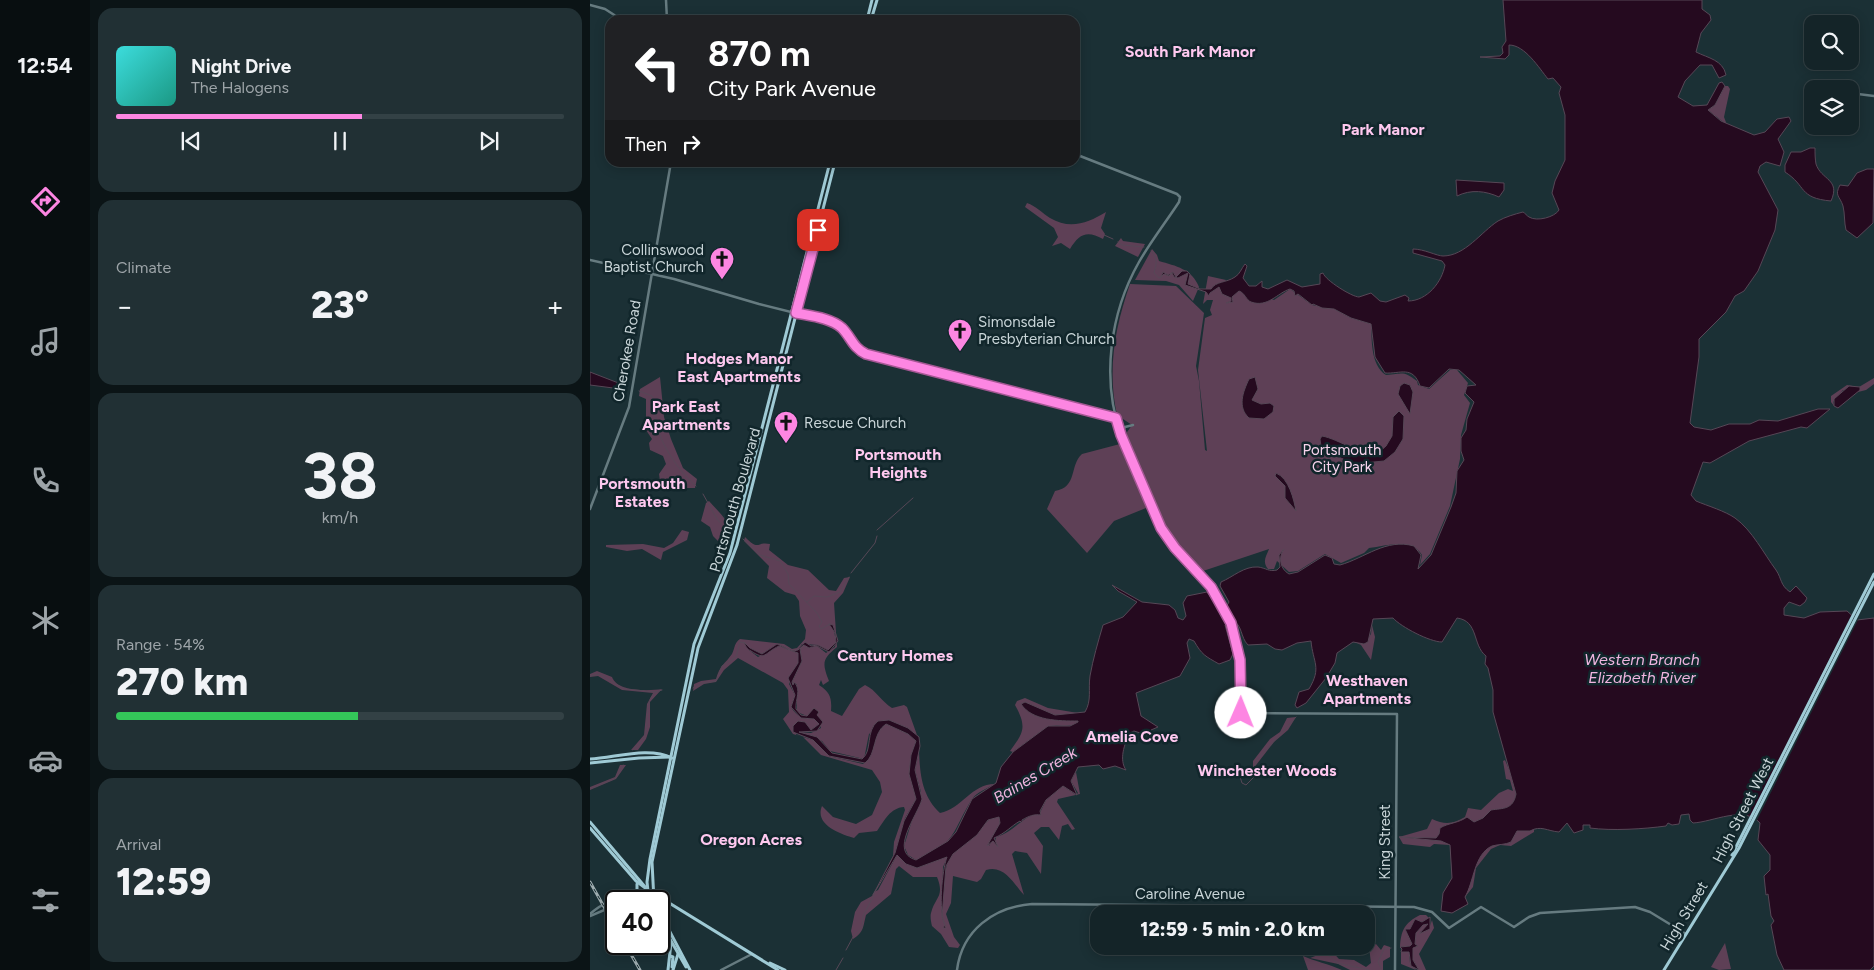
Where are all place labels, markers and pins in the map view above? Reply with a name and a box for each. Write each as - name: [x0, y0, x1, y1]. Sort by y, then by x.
- pin: [797, 209, 839, 251]
- place label: Collinswood Baptist Church: [604, 241, 704, 276]
- church icon: Collinswood Baptist Church: [709, 246, 735, 280]
- place label: Simonsdale Presbyterian Church: [978, 313, 1115, 348]
- church icon: Simonsdale Presbyterian Church: [947, 318, 973, 352]
- church icon: Rescue Church: [773, 410, 799, 444]
- place label: Rescue Church: [804, 414, 906, 432]

